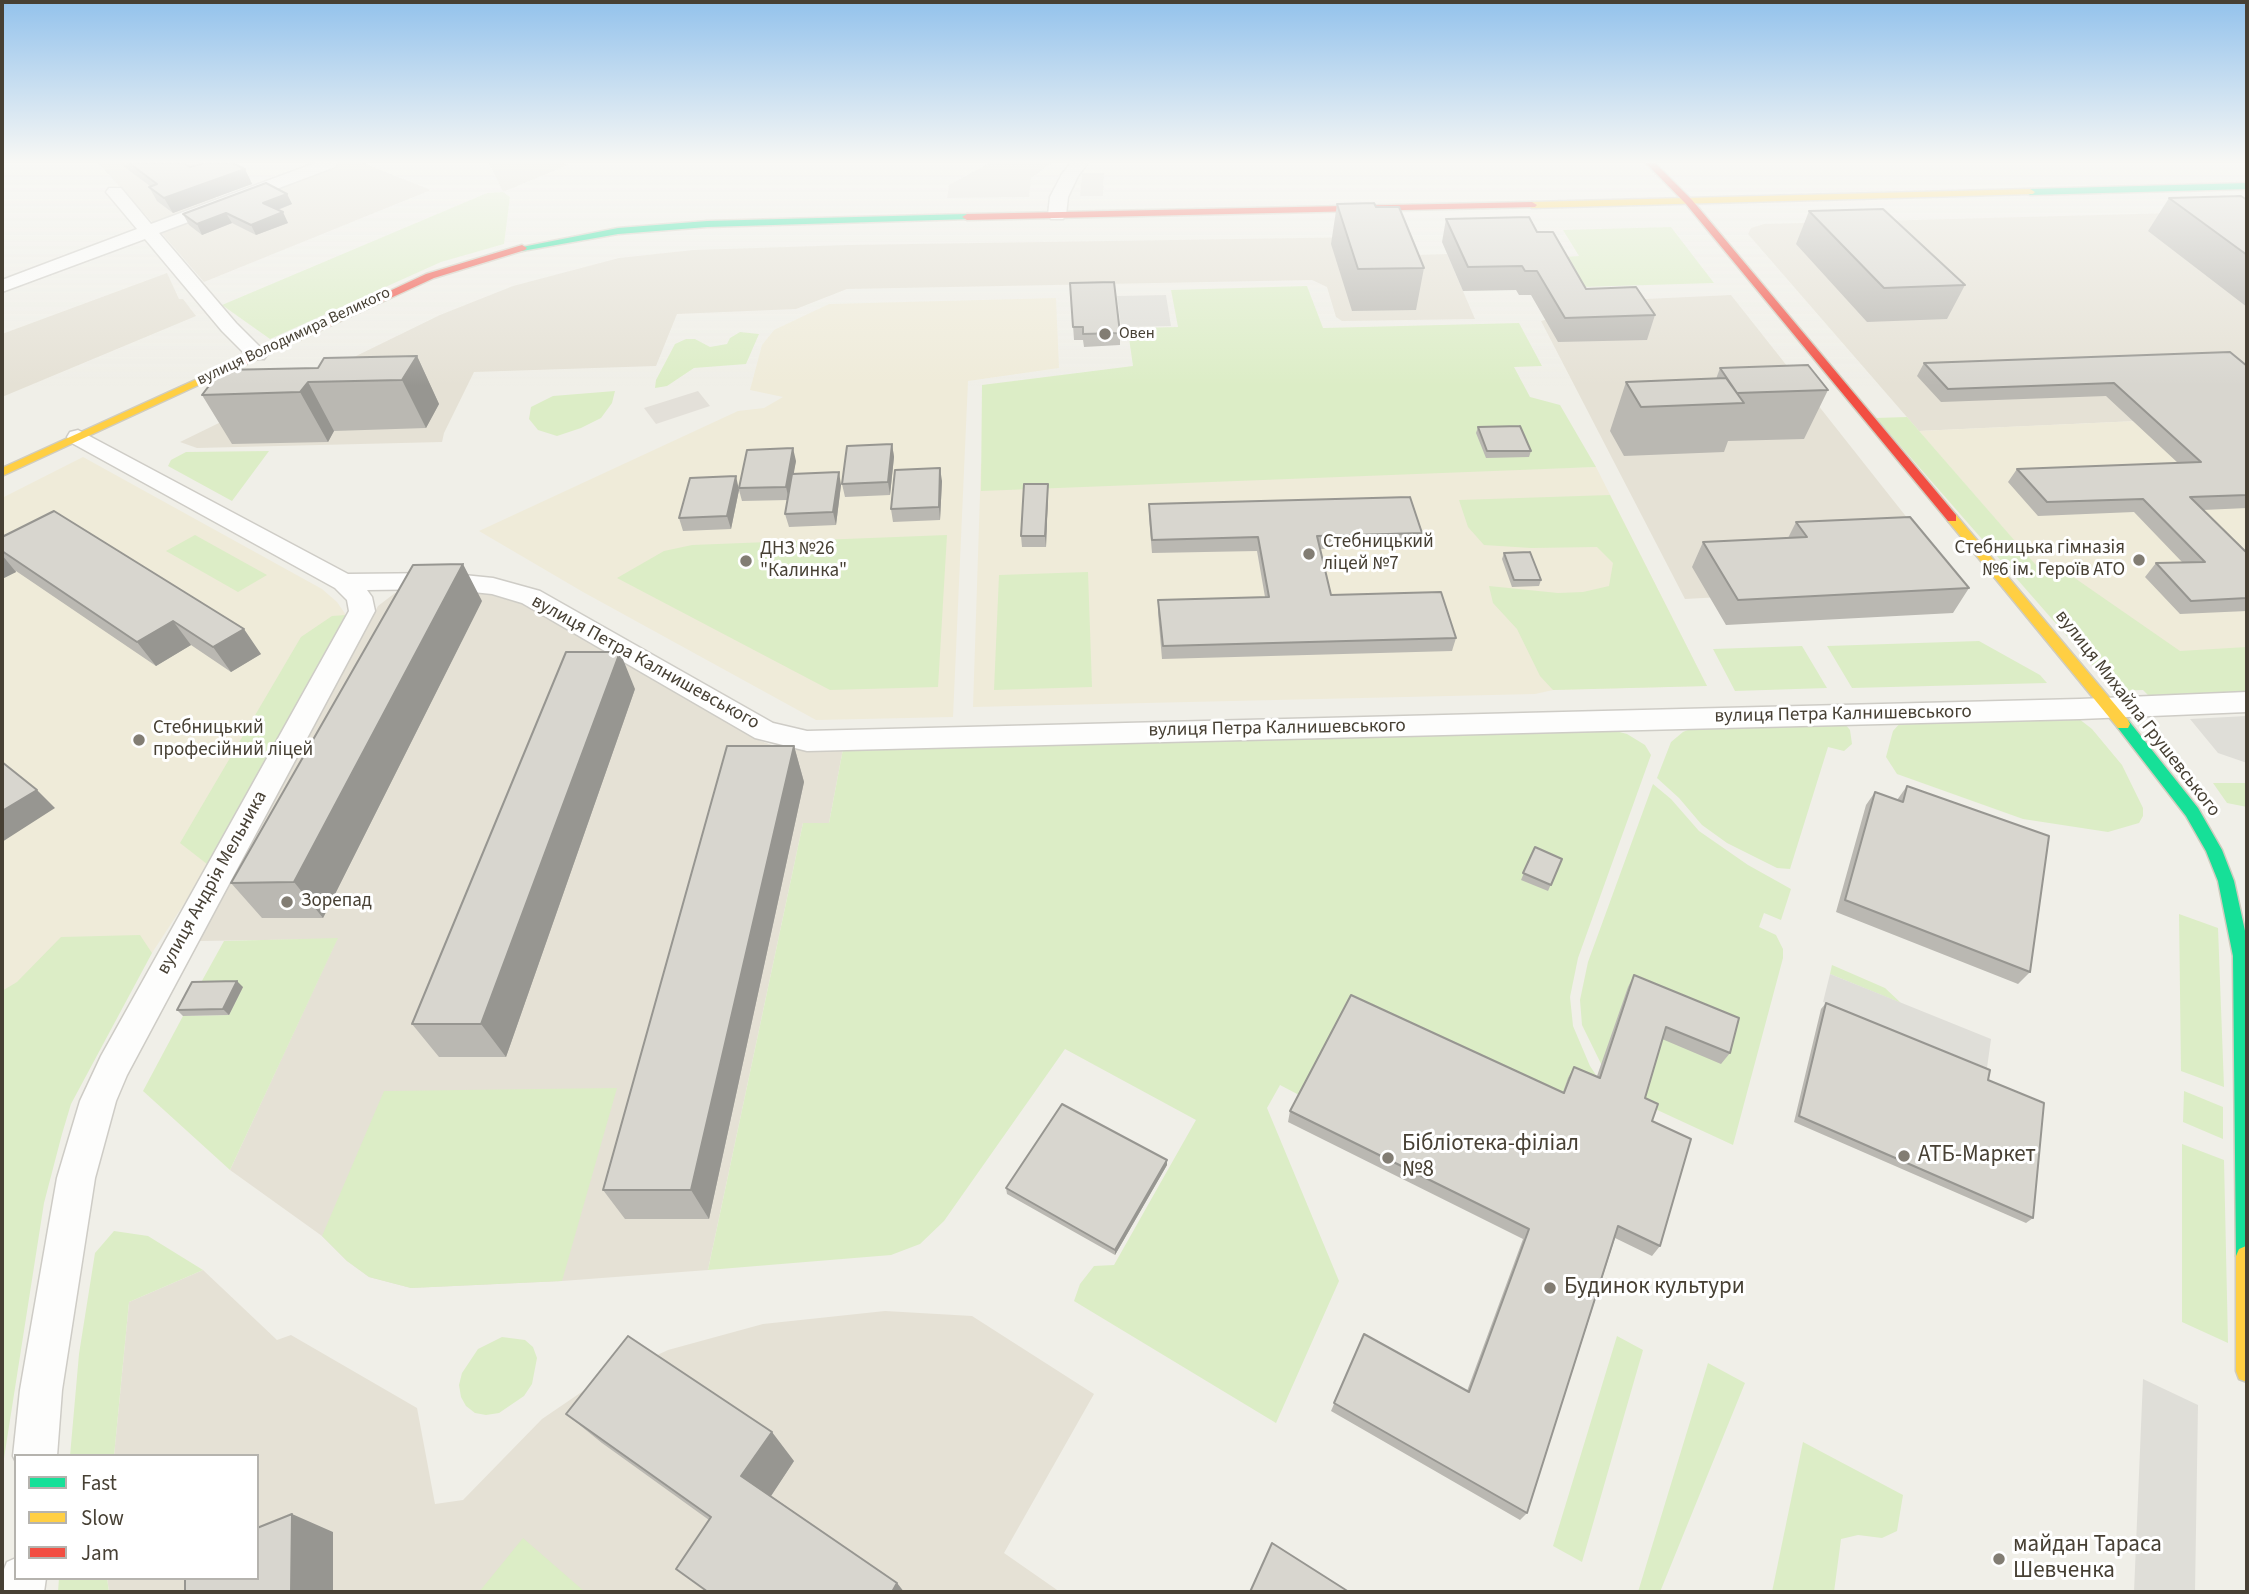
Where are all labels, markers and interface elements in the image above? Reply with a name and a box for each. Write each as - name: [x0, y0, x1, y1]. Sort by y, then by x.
- street label: вулиця Володимира Великого: [194, 284, 394, 390]
- place label: Овен: [1119, 324, 1155, 344]
- marker: Овен: [1097, 326, 1113, 342]
- place label: Стебницький ліцей №7: [1323, 532, 1434, 576]
- place label: Стебницька гімназія №6 ім. Героїв АТО: [1955, 538, 2125, 582]
- place label: ДНЗ №26 "Калинка": [760, 539, 847, 583]
- marker: Стебницький ліцей №7: [1301, 546, 1317, 562]
- marker: Стебницька гімназія №6 ім. Героїв АТО: [2131, 552, 2147, 568]
- marker: ДНЗ №26 "Калинка": [738, 553, 754, 569]
- street label: вулиця Петра Калнишевського: [527, 591, 763, 735]
- street label: вулиця Михайла Грушевського: [2049, 606, 2225, 822]
- street label: вулиця Петра Калнишевського: [1714, 701, 1972, 729]
- street label: вулиця Петра Калнишевського: [1148, 715, 1406, 743]
- place label: Стебницький професійний ліцей: [153, 718, 313, 762]
- marker: Стебницький професійний ліцей: [131, 732, 147, 748]
- street label: вулиця Андрія Мельника: [153, 787, 273, 979]
- place label: Зорепад: [301, 891, 372, 913]
- marker: Зорепад: [279, 894, 295, 910]
- place label: Бібліотека-філіал №8: [1402, 1131, 1579, 1185]
- place label: АТБ-Маркет: [1918, 1142, 2036, 1170]
- marker: АТБ-Маркет: [1896, 1148, 1912, 1164]
- marker: Бібліотека-філіал №8: [1380, 1150, 1396, 1166]
- place label: Будинок культури: [1564, 1274, 1745, 1302]
- marker: Будинок культури: [1542, 1280, 1558, 1296]
- legend: [14, 1454, 259, 1580]
- text: Fast: [81, 1468, 117, 1498]
- text: Slow: [81, 1503, 124, 1533]
- place label: майдан Тараса Шевченка: [2013, 1532, 2162, 1586]
- text: Jam: [81, 1538, 119, 1568]
- marker: майдан Тараса Шевченка: [1991, 1551, 2007, 1567]

